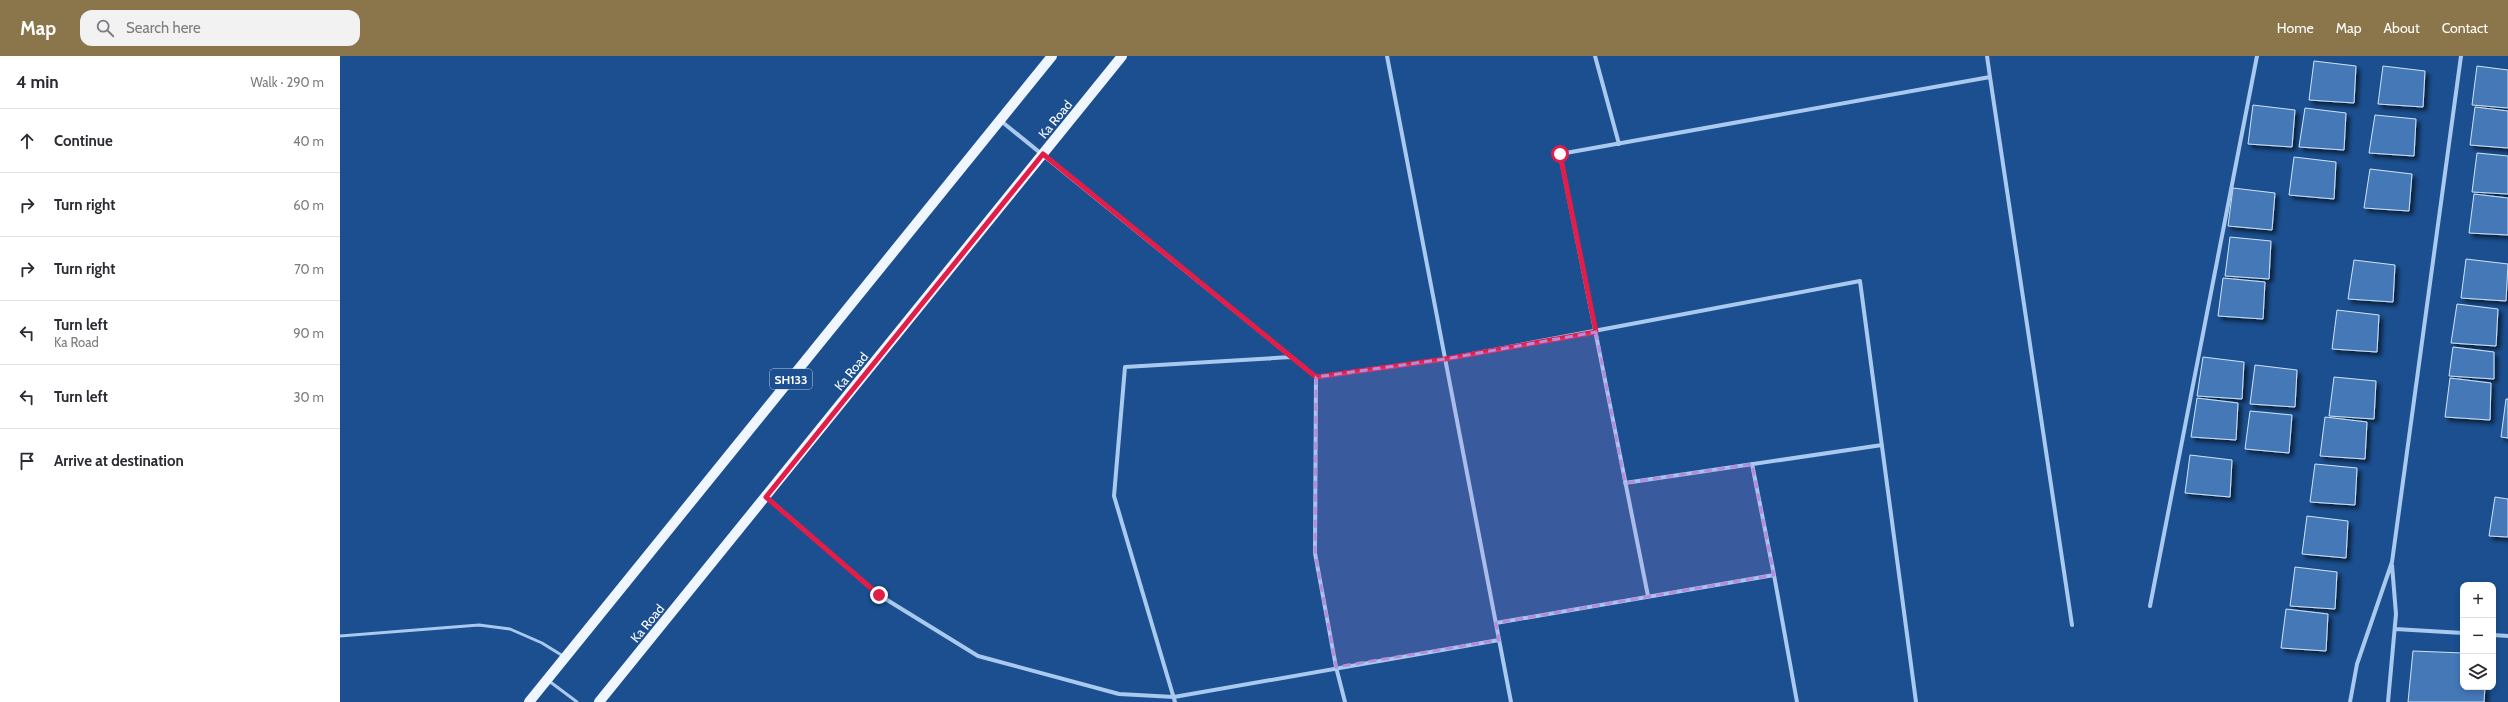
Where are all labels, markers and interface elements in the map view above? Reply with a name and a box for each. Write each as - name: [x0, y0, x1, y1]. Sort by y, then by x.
- search box: [80, 10, 360, 46]
- text: Map: [20, 17, 56, 40]
- icon: search: [94, 17, 116, 39]
- text: Search here: [126, 19, 201, 37]
- text: Home: [2277, 19, 2314, 37]
- text: Map: [2336, 19, 2361, 37]
- text: About: [2383, 19, 2420, 37]
- text: Contact: [2442, 19, 2488, 37]
- text: 4 min: [16, 72, 59, 92]
- text: Walk · 290 m: [251, 74, 324, 90]
- street label: Ka Road: [1035, 97, 1075, 141]
- icon: ahead: [16, 130, 38, 152]
- text: Continue: [54, 132, 113, 150]
- text: 40 m: [293, 133, 324, 149]
- route start: [1551, 145, 1569, 163]
- icon: right: [16, 194, 38, 216]
- text: Turn right: [54, 196, 115, 214]
- text: 60 m: [293, 197, 324, 213]
- icon: right: [16, 258, 38, 280]
- text: Turn right: [54, 260, 115, 278]
- text: 70 m: [294, 261, 324, 277]
- text: Turn left: [54, 316, 108, 334]
- icon: left: [16, 322, 38, 344]
- text: 90 m: [293, 325, 324, 341]
- text: Ka Road: [54, 334, 99, 350]
- street label: Ka Road: [831, 349, 871, 393]
- road number: SH133: [770, 369, 812, 389]
- icon: left: [16, 386, 38, 408]
- text: Turn left: [54, 388, 108, 406]
- text: 30 m: [294, 389, 324, 405]
- icon: arrive: [16, 450, 38, 472]
- text: Arrive at destination: [54, 452, 184, 470]
- map controls: [2460, 582, 2496, 690]
- button: +: [2460, 582, 2496, 618]
- route end: [870, 586, 888, 604]
- street label: Ka Road: [627, 601, 667, 645]
- button: −: [2460, 618, 2496, 654]
- button: layers: [2460, 654, 2496, 690]

